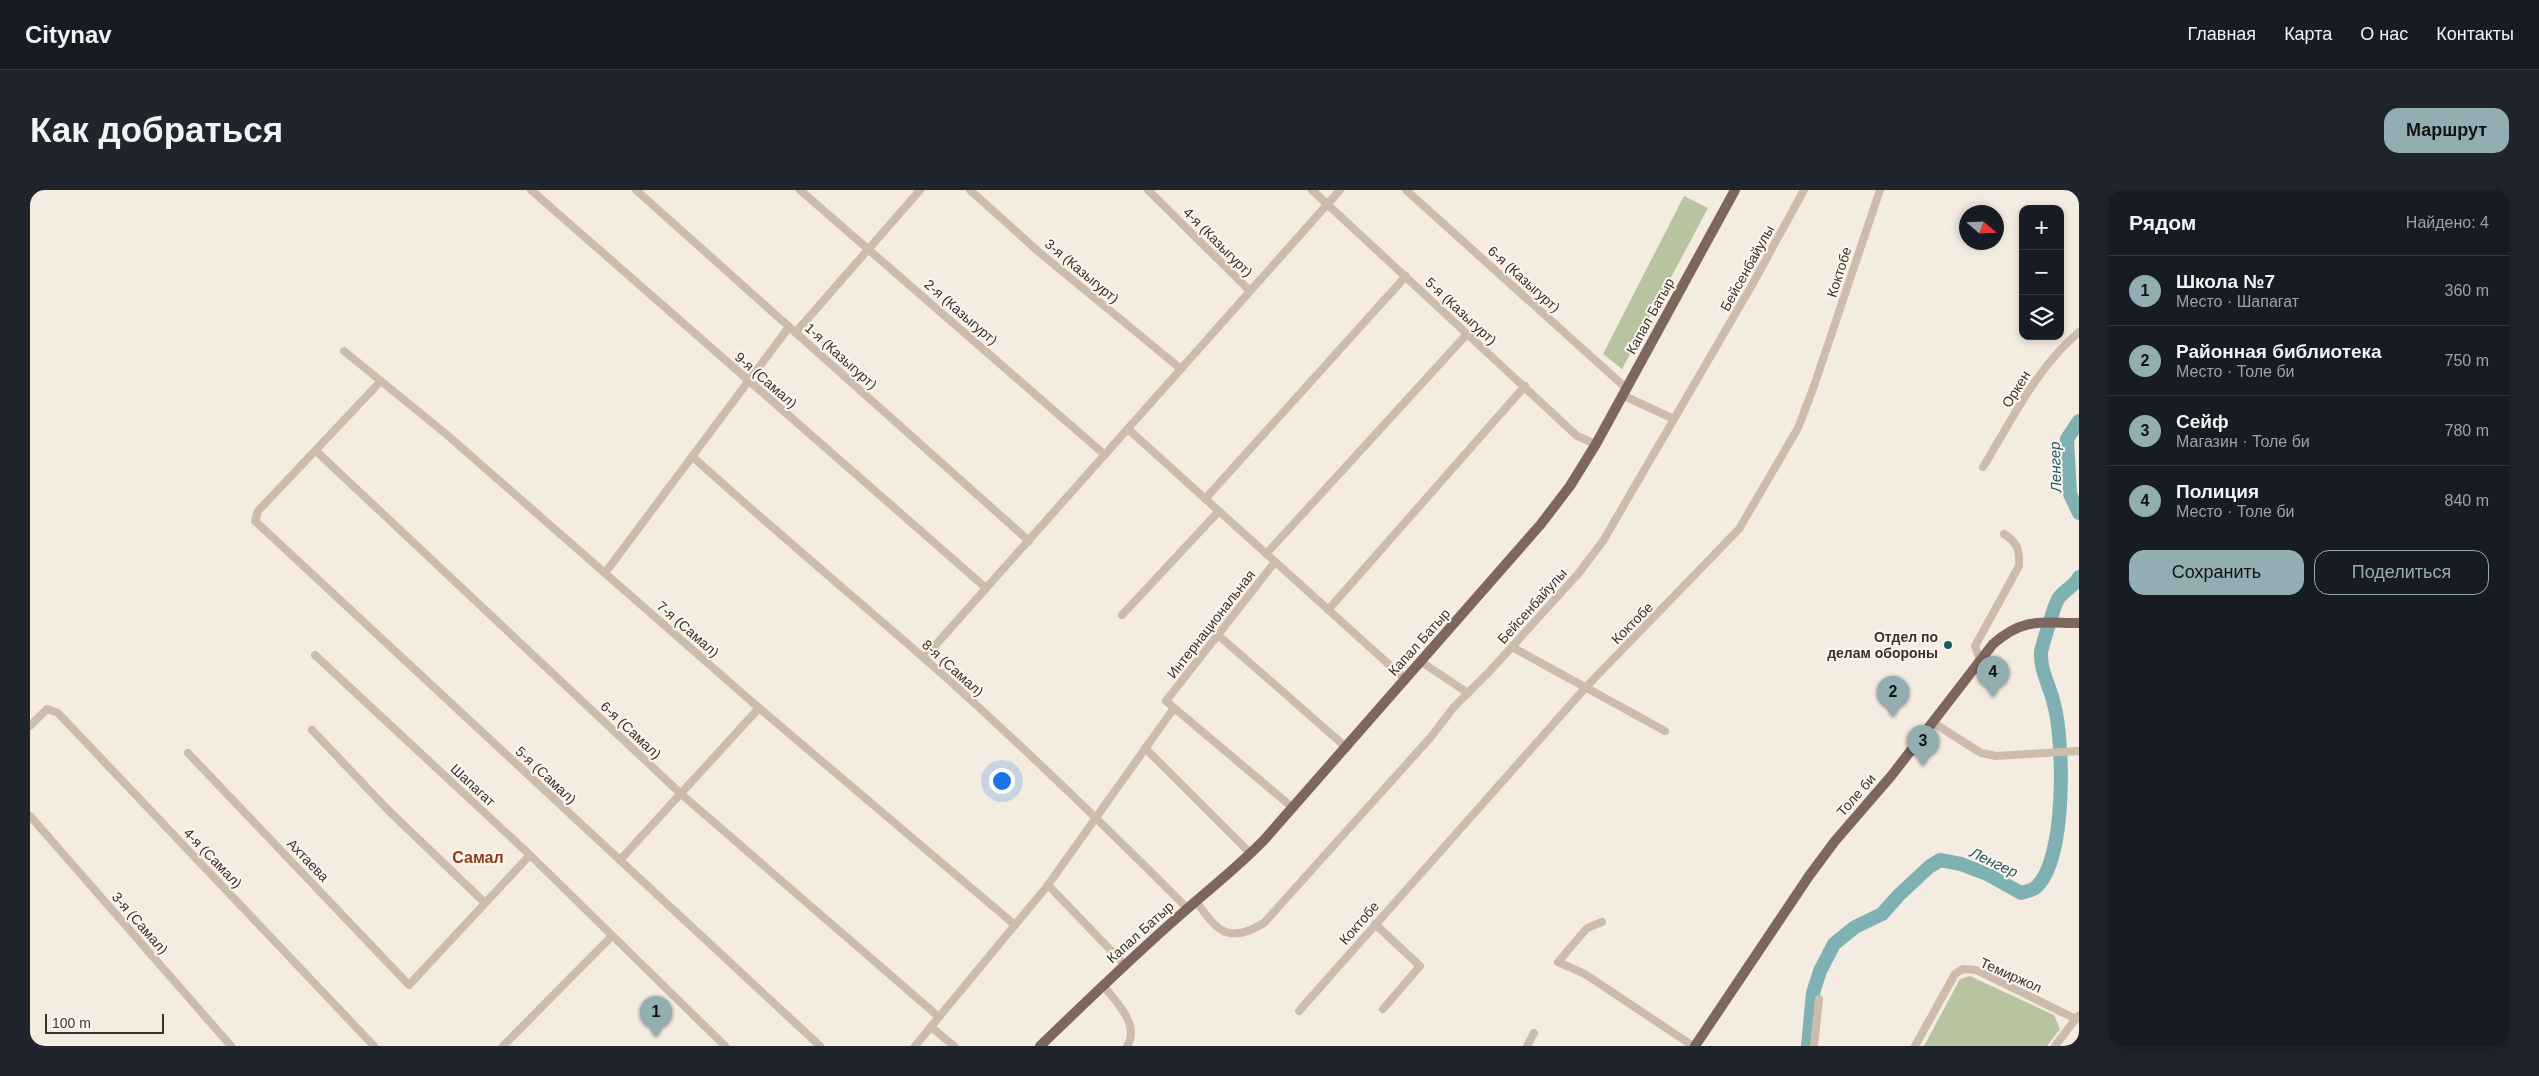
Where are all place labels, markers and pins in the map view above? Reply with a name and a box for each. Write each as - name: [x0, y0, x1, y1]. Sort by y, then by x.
- place label: Отдел по делам обороны: [1827, 629, 1938, 661]
- marker: Отдел по делам обороны: [1942, 639, 1954, 651]
- pin: 4: [1977, 656, 2009, 697]
- pin: 2: [1877, 676, 1909, 717]
- pin: 3: [1907, 725, 1939, 766]
- pin: 1: [640, 996, 672, 1037]

